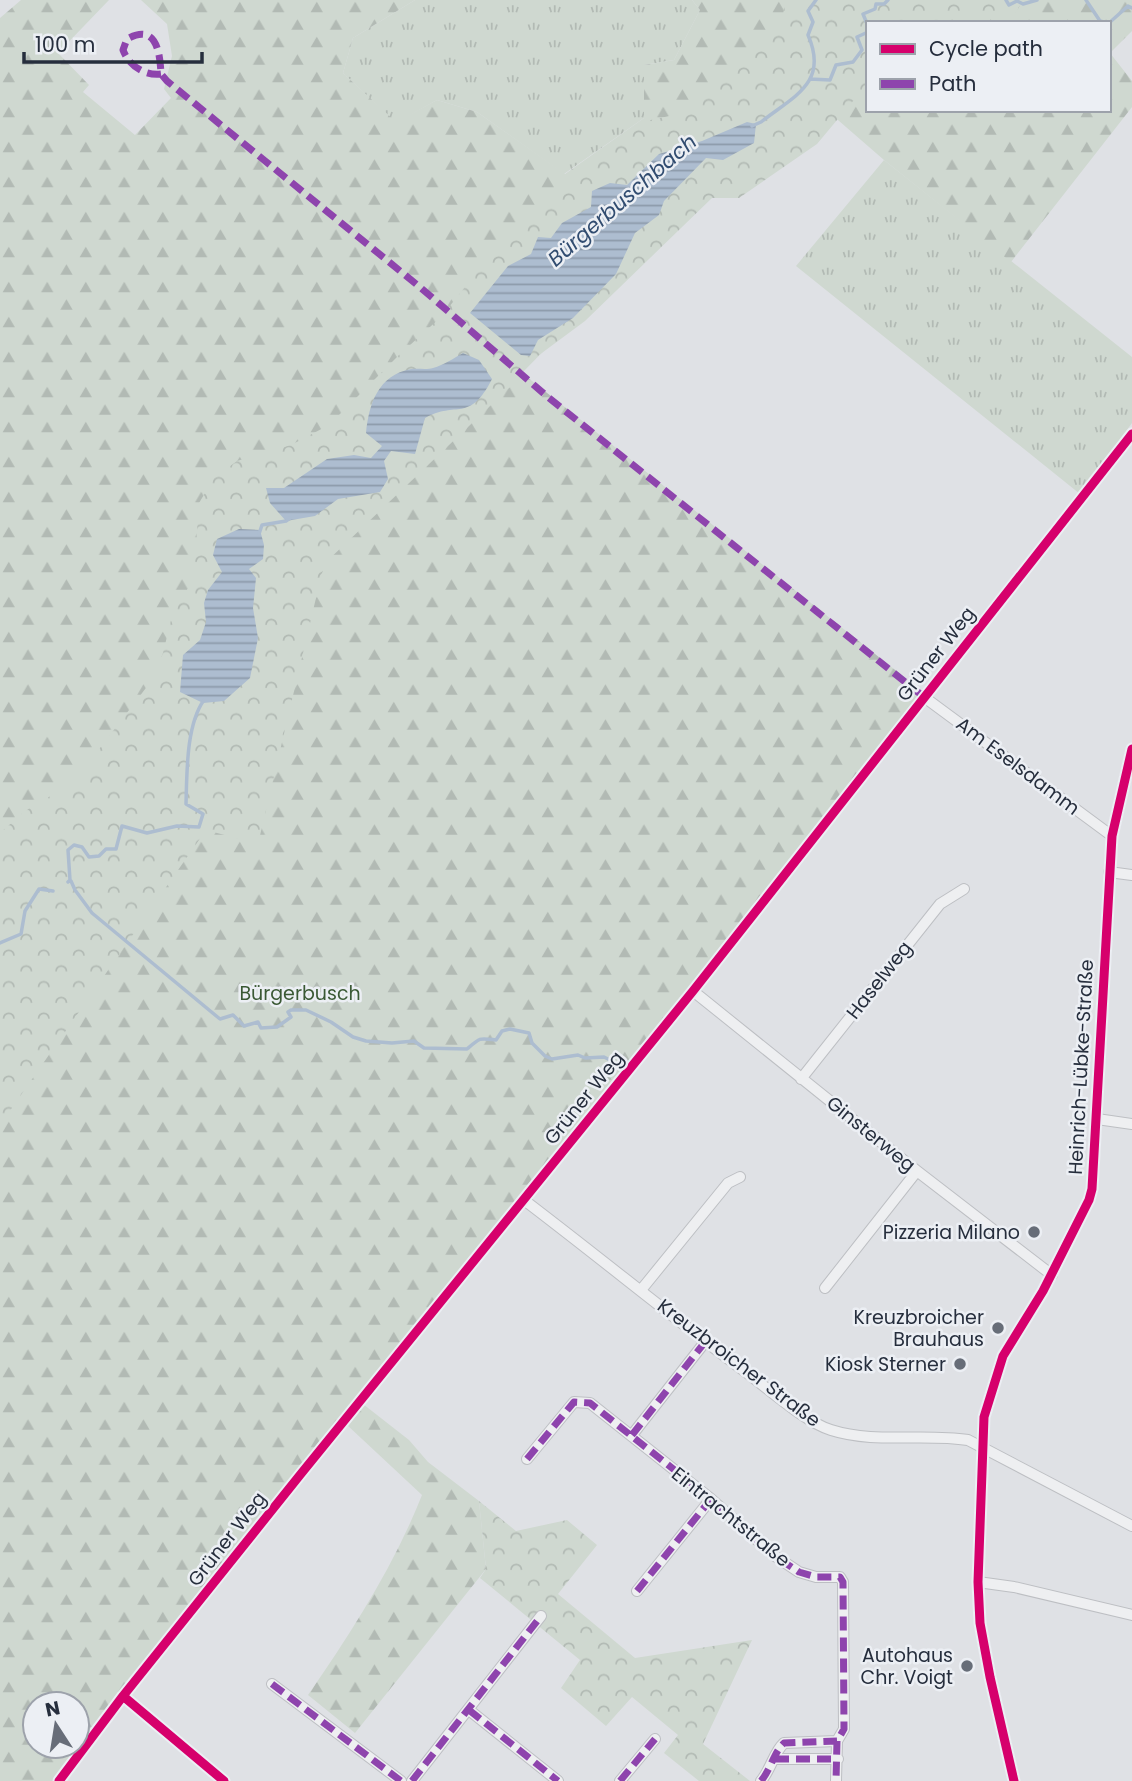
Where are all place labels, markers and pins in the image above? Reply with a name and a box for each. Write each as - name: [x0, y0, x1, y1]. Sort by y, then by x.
- place label: Pizzeria Milano: [883, 1219, 1020, 1246]
- marker: Pizzeria Milano: [1026, 1224, 1042, 1240]
- place label: Kreuzbroicher Brauhaus: [854, 1304, 984, 1353]
- marker: Kreuzbroicher Brauhaus: [990, 1320, 1006, 1336]
- place label: Kiosk Sterner: [825, 1351, 946, 1378]
- marker: Kiosk Sterner: [952, 1356, 968, 1372]
- place label: Autohaus Chr. Voigt: [861, 1642, 953, 1691]
- marker: Autohaus Chr. Voigt: [959, 1658, 975, 1674]

